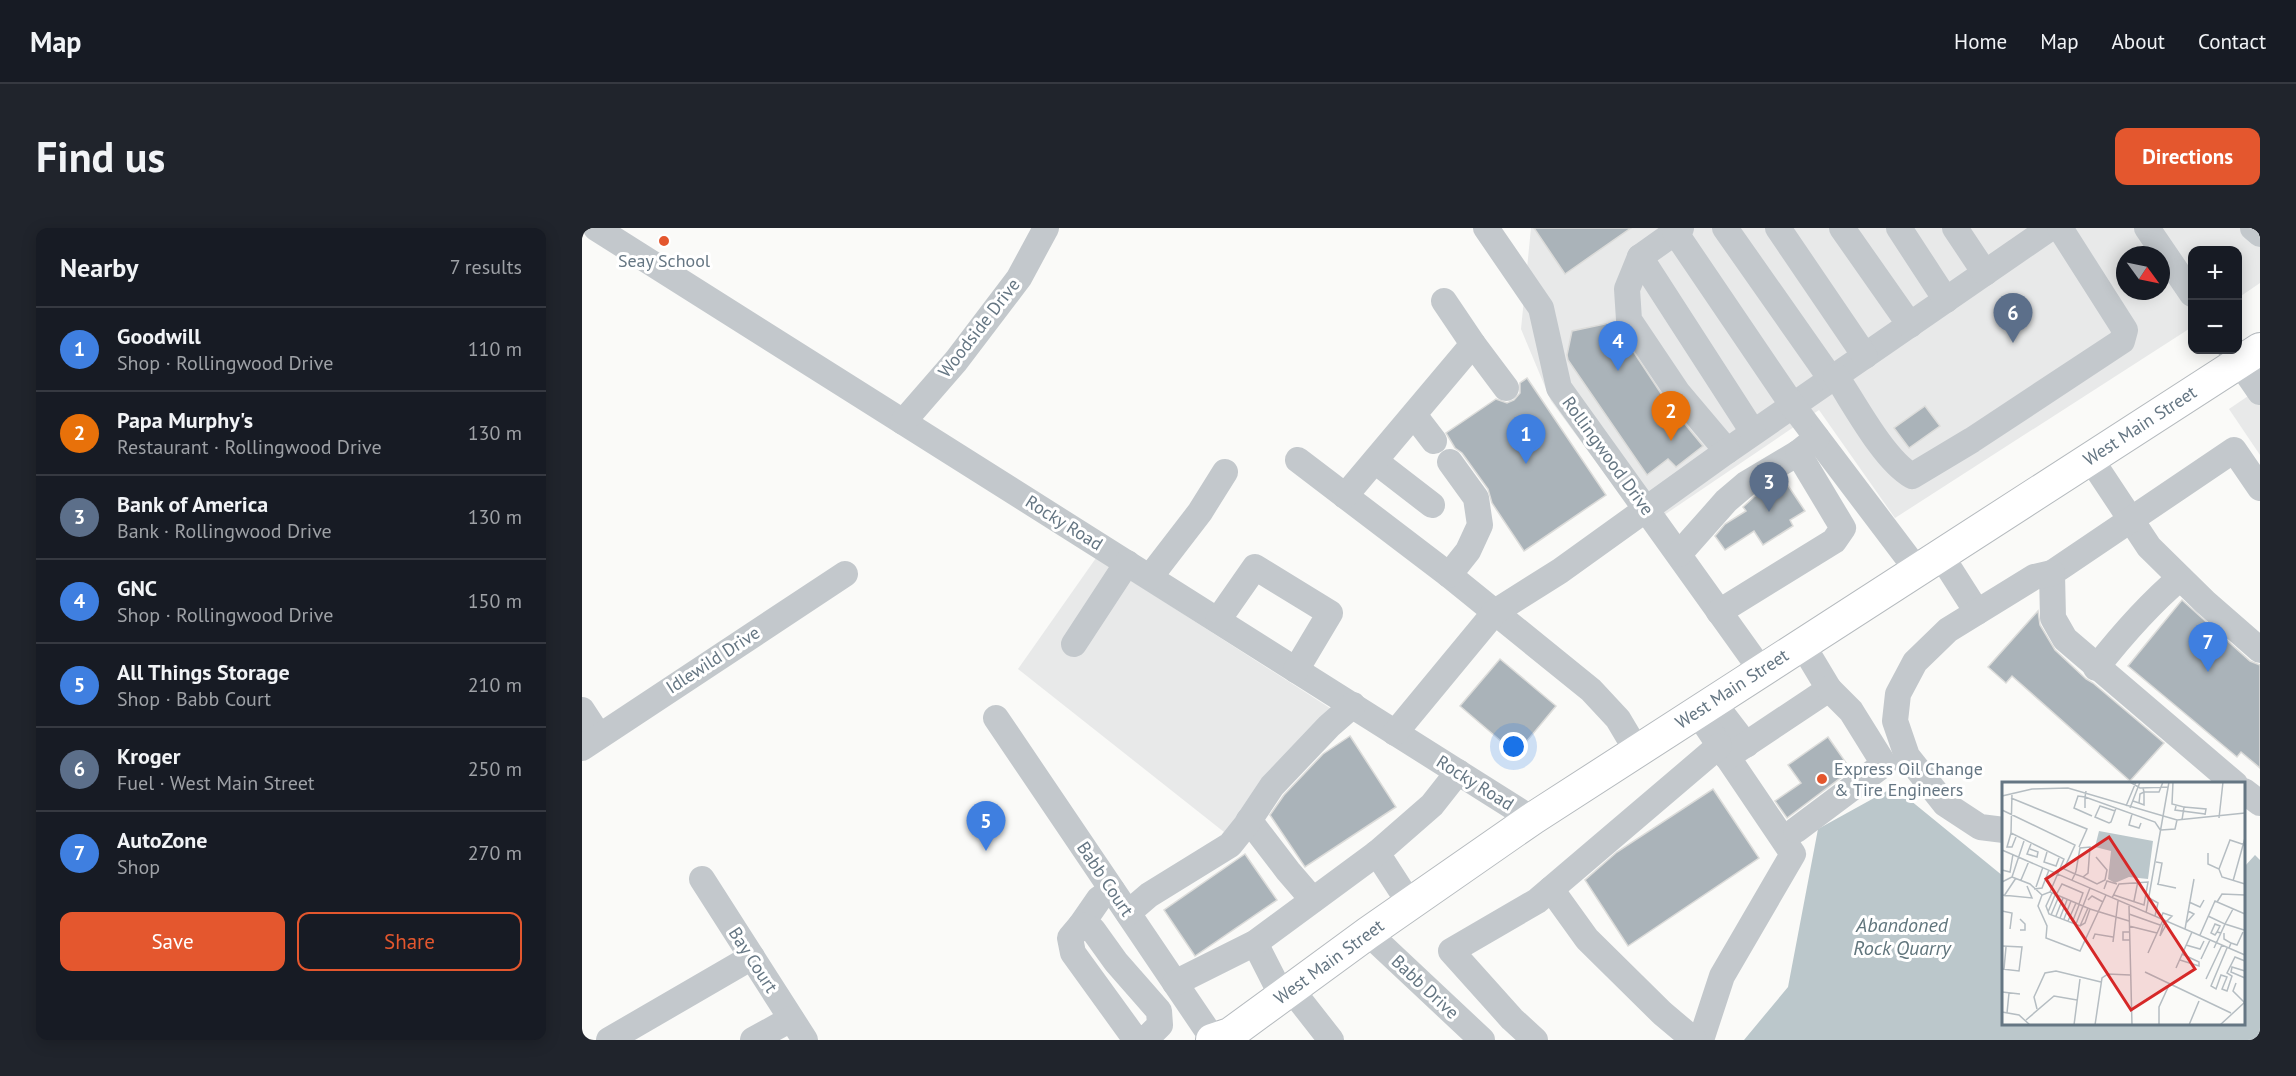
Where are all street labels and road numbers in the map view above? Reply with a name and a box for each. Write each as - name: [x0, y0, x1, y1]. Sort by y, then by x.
- street label: Woodside Drive: [933, 274, 1024, 382]
- street label: West Main Street: [2079, 380, 2201, 471]
- street label: Rollingwood Drive: [1558, 392, 1659, 520]
- street label: Rocky Road: [1021, 490, 1107, 555]
- street label: Idlewild Drive: [661, 621, 764, 698]
- street label: West Main Street: [1671, 643, 1793, 734]
- street label: Rocky Road: [1432, 750, 1518, 815]
- street label: Babb Court: [1072, 837, 1139, 921]
- street label: West Main Street: [1269, 914, 1388, 1009]
- street label: Bay Court: [724, 923, 783, 997]
- street label: Babb Drive: [1387, 950, 1464, 1024]

